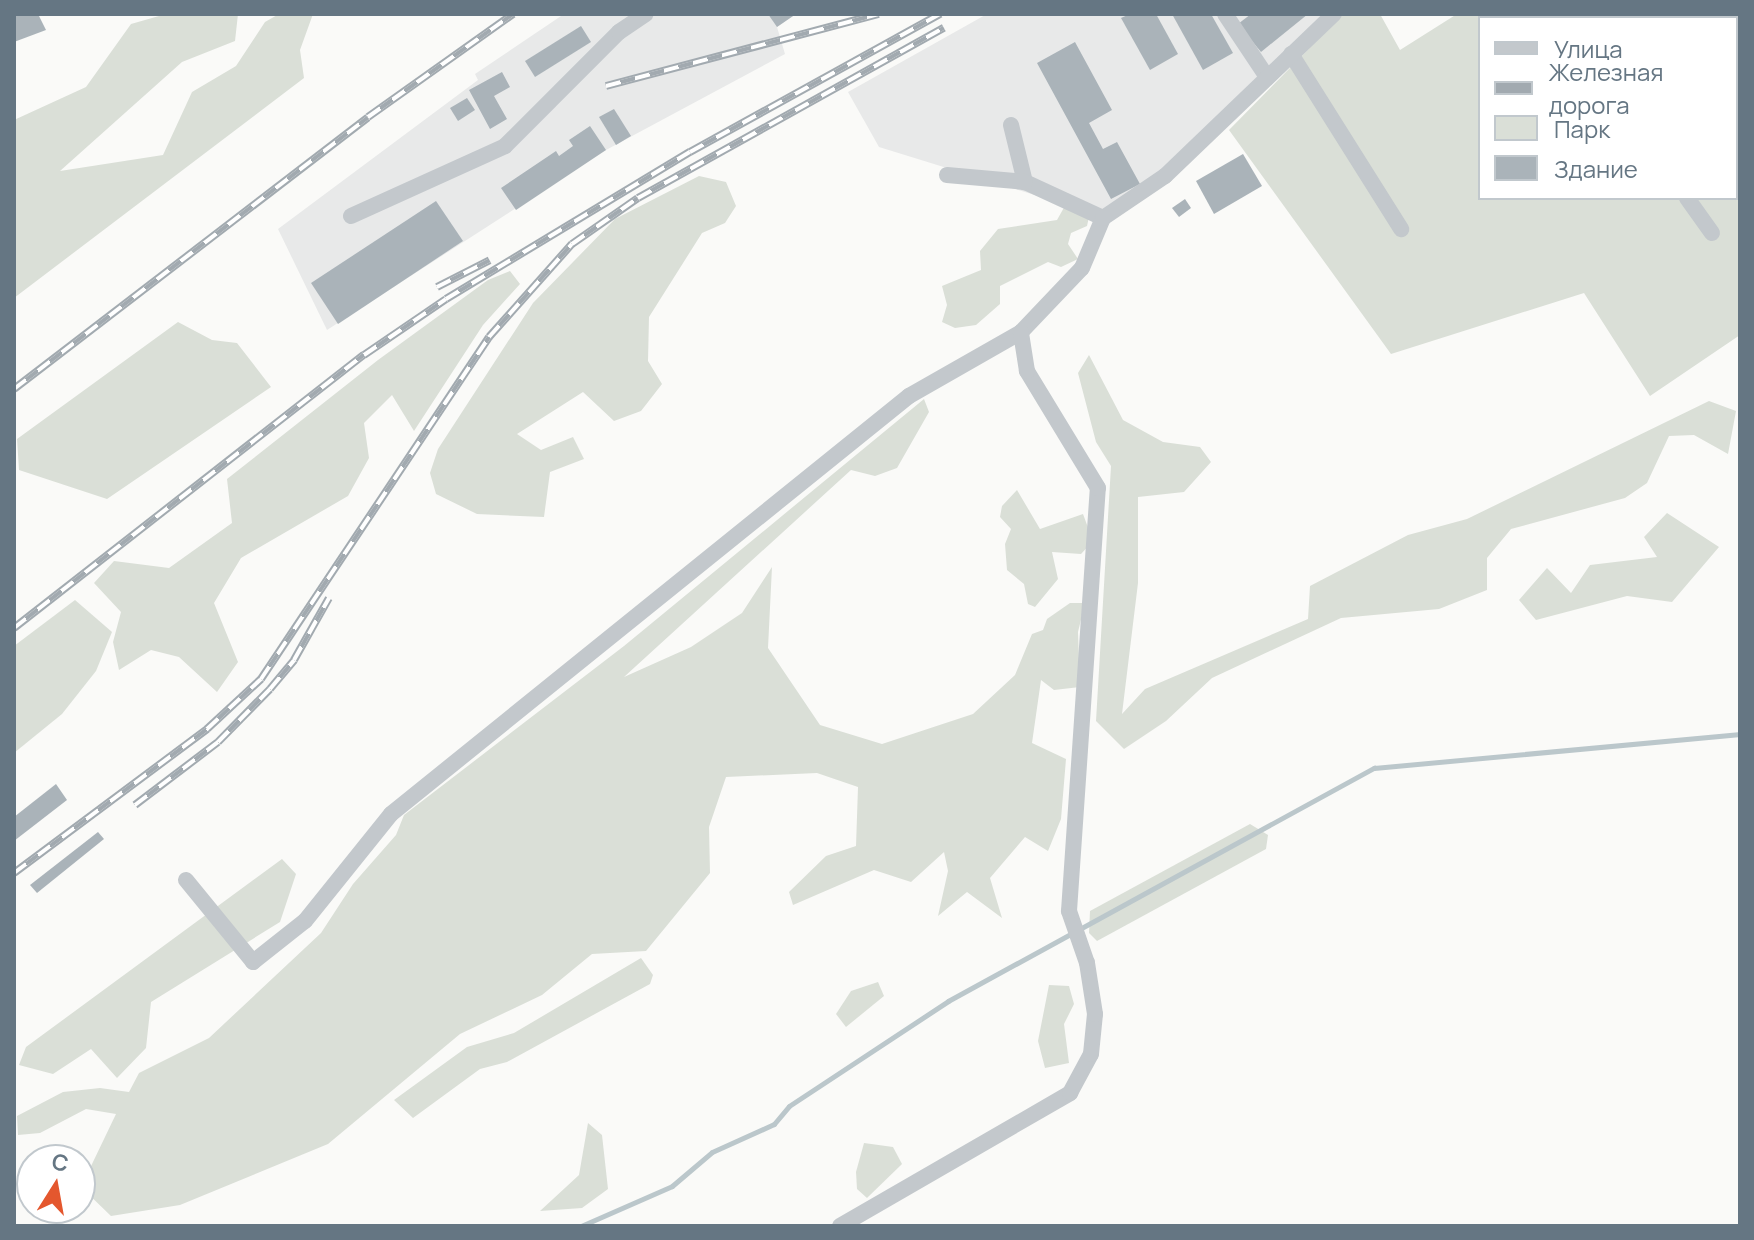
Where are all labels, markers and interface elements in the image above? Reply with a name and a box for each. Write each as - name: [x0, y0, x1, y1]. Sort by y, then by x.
- legend: [1478, 16, 1738, 200]
- text: Улица: [1554, 32, 1623, 65]
- text: Железная дорога: [1549, 55, 1664, 121]
- text: Парк: [1554, 112, 1610, 145]
- text: Здание: [1554, 152, 1638, 185]
- north arrow: [16, 1144, 96, 1224]
- text: С: [49, 1146, 71, 1179]

